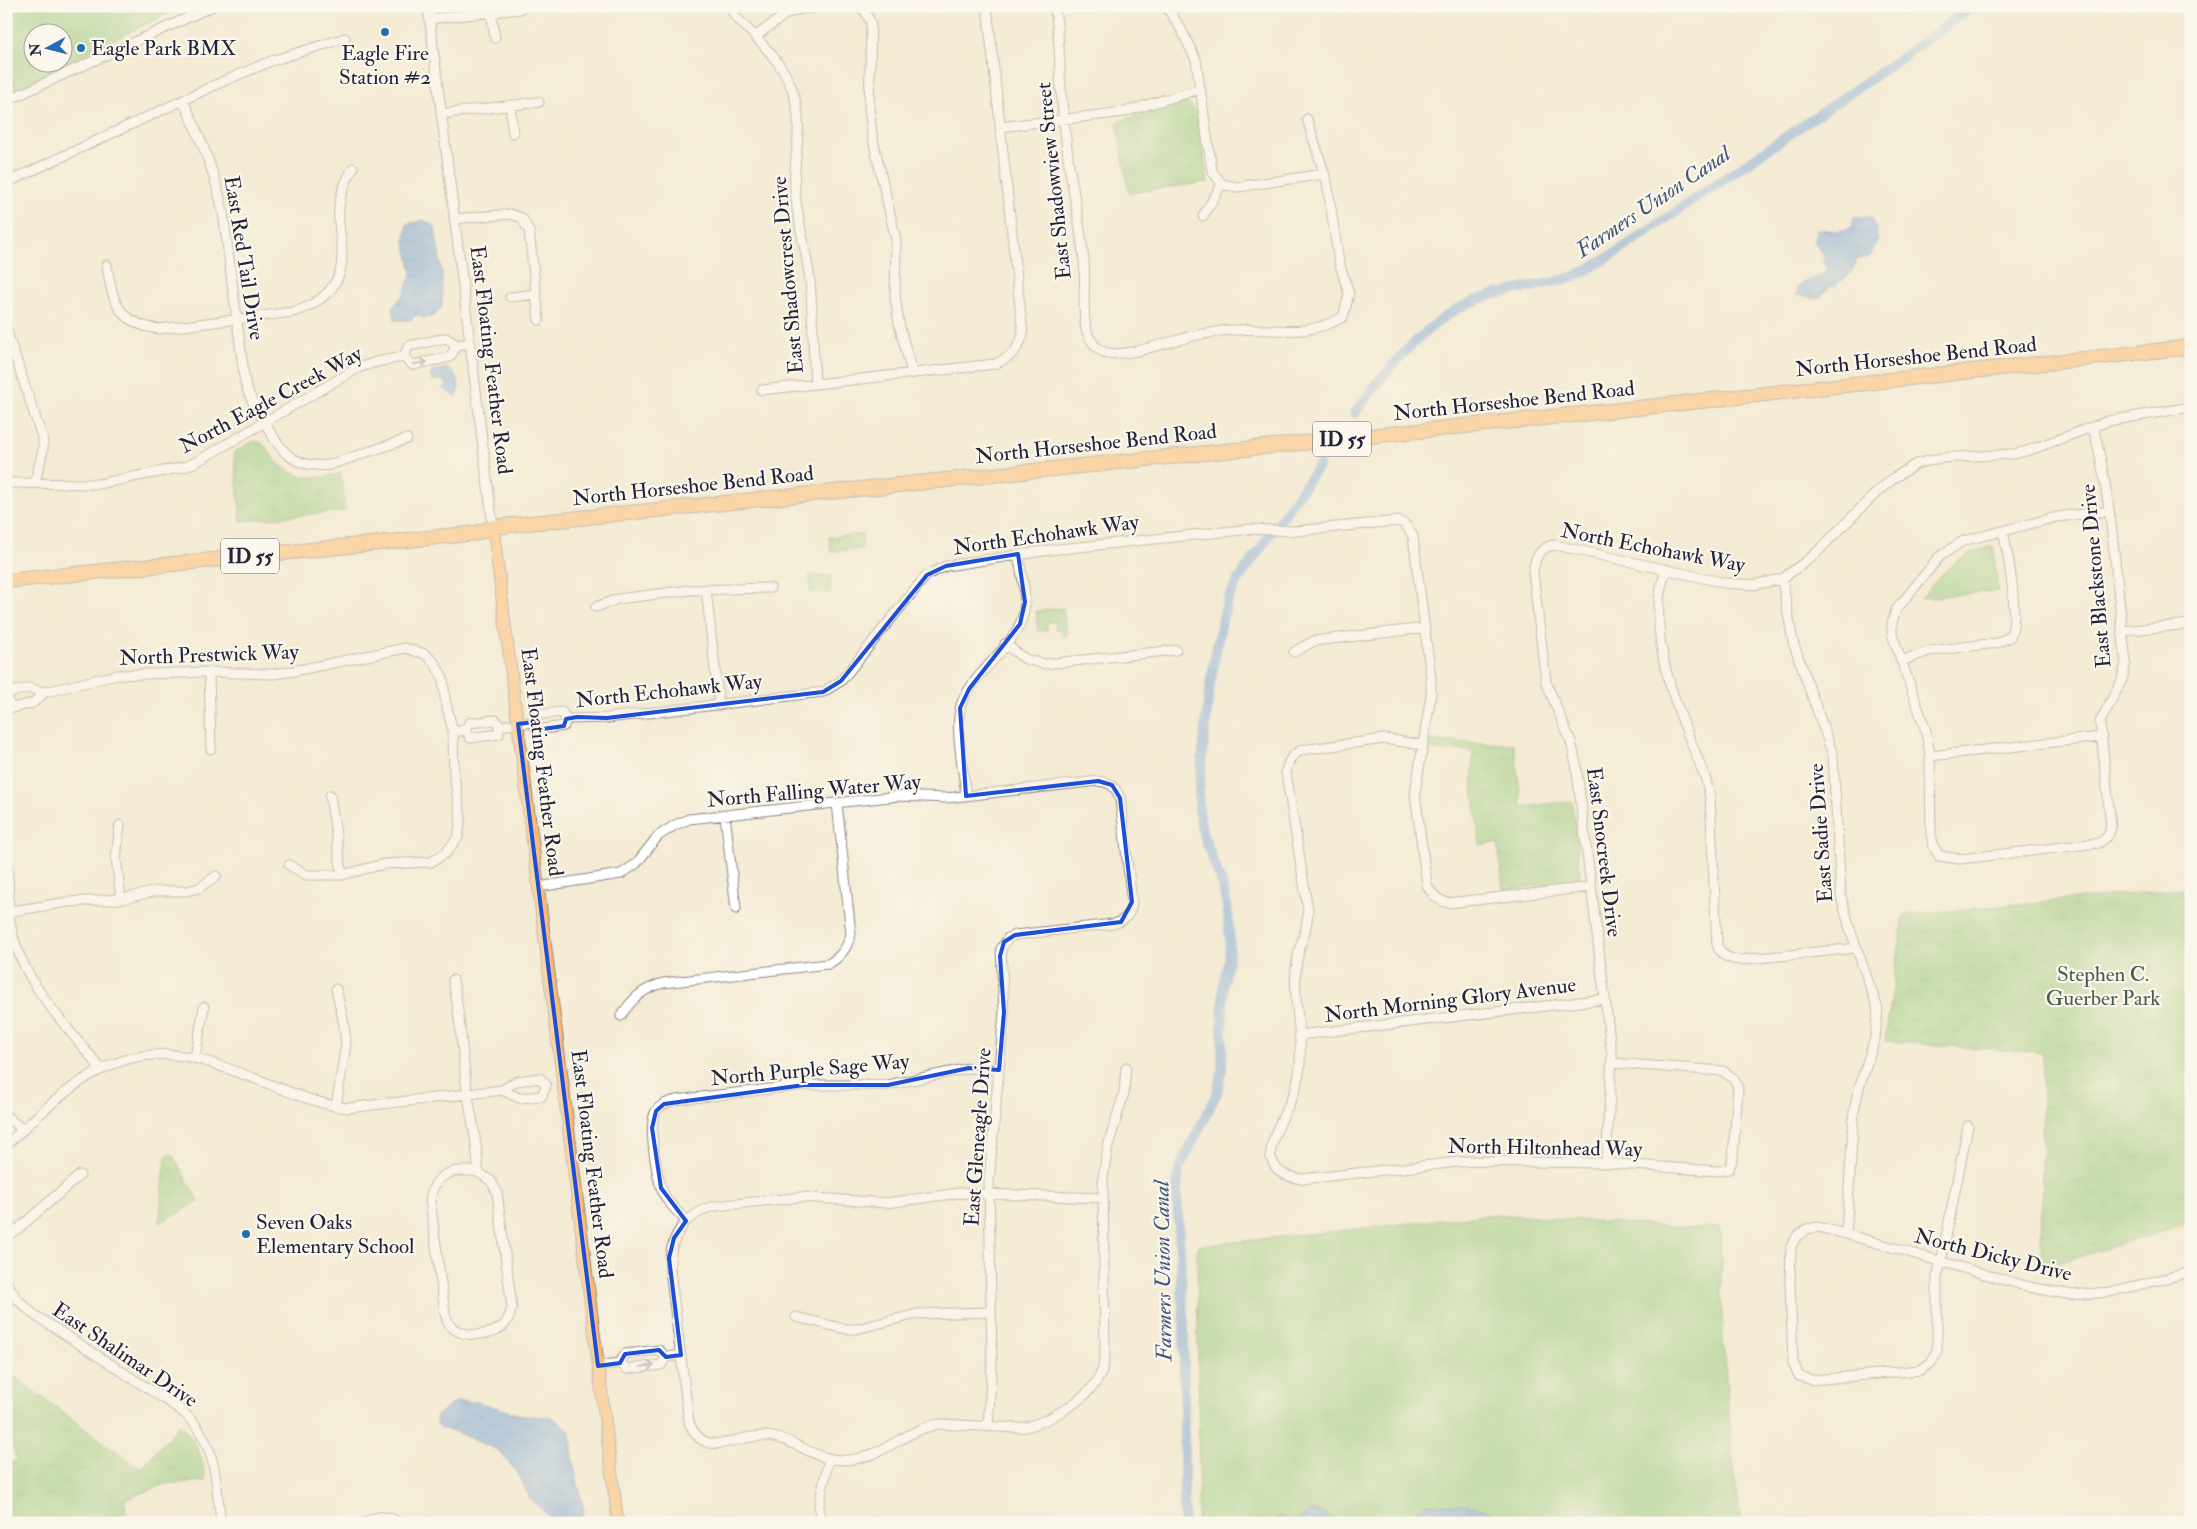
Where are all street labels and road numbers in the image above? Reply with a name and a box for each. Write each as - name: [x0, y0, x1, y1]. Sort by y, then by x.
- street label: East Shadowview Street: [1030, 81, 1078, 281]
- street label: East Red Tail Drive: [218, 174, 270, 342]
- street label: East Shadowcrest Drive: [766, 175, 810, 375]
- street label: East Floating Feather Road: [464, 244, 519, 477]
- street label: North Horseshoe Bend Road: [1794, 331, 2039, 383]
- street label: North Eagle Creek Way: [175, 340, 368, 460]
- street label: North Horseshoe Bend Road: [1392, 375, 1637, 427]
- street label: North Horseshoe Bend Road: [974, 418, 1219, 470]
- road number: ID 55: [1313, 422, 1371, 456]
- street label: North Horseshoe Bend Road: [571, 460, 816, 512]
- street label: East Blackstone Drive: [2074, 483, 2117, 669]
- street label: North Echohawk Way: [951, 509, 1141, 561]
- street label: North Echohawk Way: [1559, 517, 1748, 579]
- road number: ID 55: [221, 538, 279, 574]
- street label: North Prestwick Way: [119, 638, 300, 672]
- street label: East Floating Feather Road: [515, 646, 570, 879]
- street label: North Echohawk Way: [575, 668, 764, 714]
- street label: East Sadie Drive: [1803, 762, 1839, 904]
- street label: East Snocreek Drive: [1580, 765, 1628, 939]
- street label: North Falling Water Way: [706, 768, 923, 814]
- street label: North Morning Glory Avenue: [1322, 971, 1578, 1029]
- street label: East Gleneagle Drive: [958, 1047, 998, 1227]
- street label: East Floating Feather Road: [565, 1048, 620, 1281]
- street label: North Purple Sage Way: [709, 1048, 911, 1092]
- street label: North Hiltonhead Way: [1447, 1133, 1643, 1163]
- street label: North Dicky Drive: [1911, 1222, 2075, 1288]
- street label: East Shalimar Drive: [47, 1296, 203, 1414]

